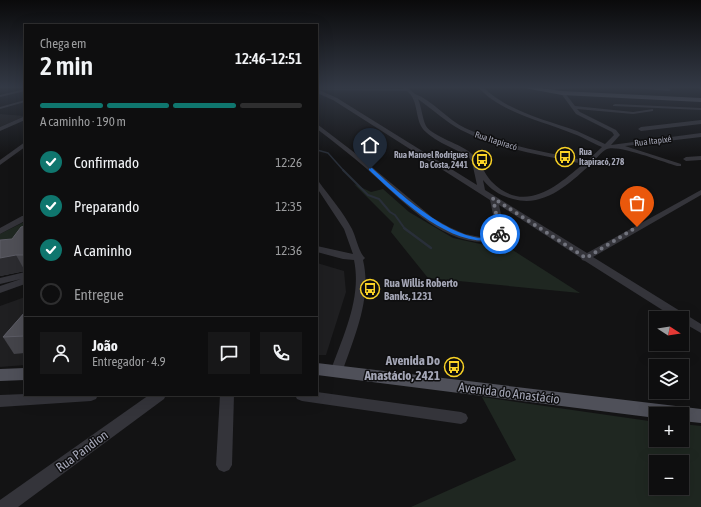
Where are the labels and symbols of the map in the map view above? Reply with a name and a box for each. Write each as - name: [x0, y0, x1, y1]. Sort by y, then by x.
- pin: [353, 128, 387, 169]
- street label: Rua Itapiracó: [474, 129, 518, 153]
- street label: Rua Itapixé: [634, 134, 672, 148]
- bus stop icon: Rua Itapiracó, 278: [554, 146, 576, 168]
- place label: Rua Itapiracó, 278: [579, 147, 625, 167]
- bus stop icon: Rua Manoel Rodrigues Da Costa, 2441: [471, 149, 493, 171]
- place label: Rua Manoel Rodrigues Da Costa, 2441: [394, 150, 469, 170]
- pin: [620, 186, 654, 227]
- courier: [480, 214, 520, 254]
- place label: Rua Willis Roberto Banks, 1231: [384, 277, 458, 302]
- bus stop icon: Rua Willis Roberto Banks, 1231: [359, 278, 381, 300]
- north arrow: [649, 311, 689, 351]
- place label: Avenida Do Anastácio, 2421: [363, 353, 440, 383]
- bus stop icon: Avenida Do Anastácio, 2421: [443, 356, 465, 378]
- street label: Avenida do Anastácio: [458, 379, 560, 407]
- street label: Rua Pandion: [53, 427, 111, 475]

